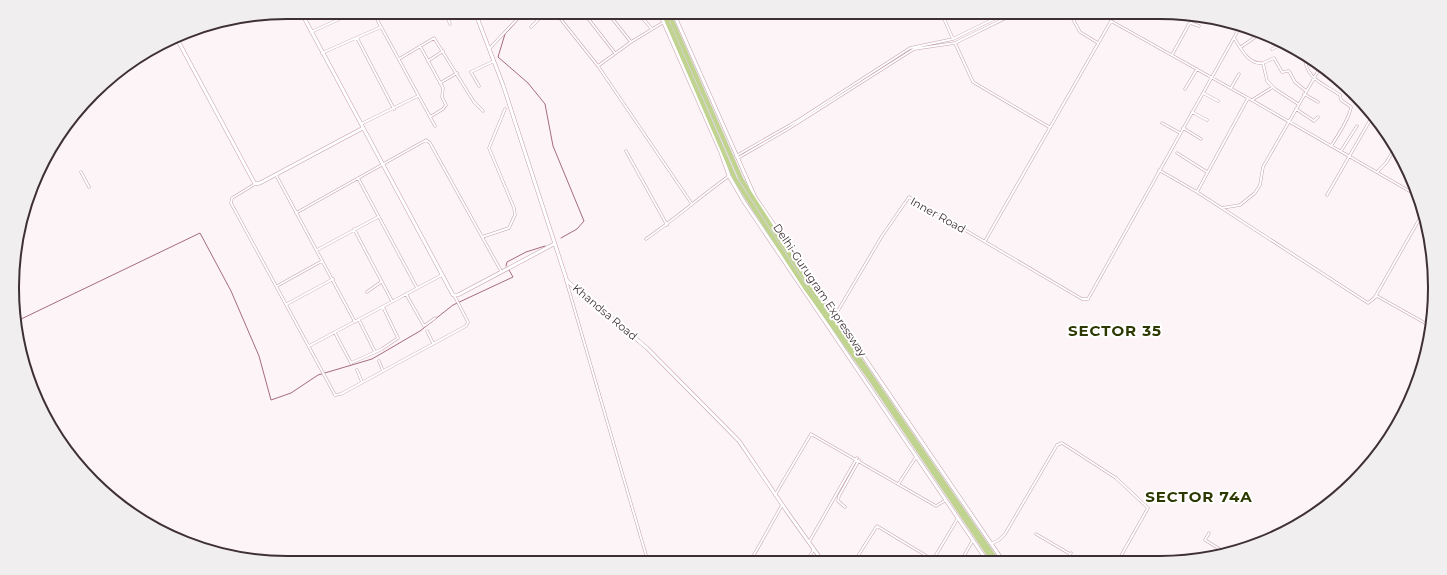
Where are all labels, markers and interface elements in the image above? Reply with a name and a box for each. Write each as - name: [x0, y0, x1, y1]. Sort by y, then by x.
- street label: Inner Road: [908, 194, 968, 236]
- street label: Delhi-Gurugram Expressway: [770, 221, 870, 359]
- street label: Khandsa Road: [570, 281, 640, 343]
- district label: SECTOR 35: [1068, 321, 1162, 340]
- district label: SECTOR 74A: [1145, 487, 1253, 506]

